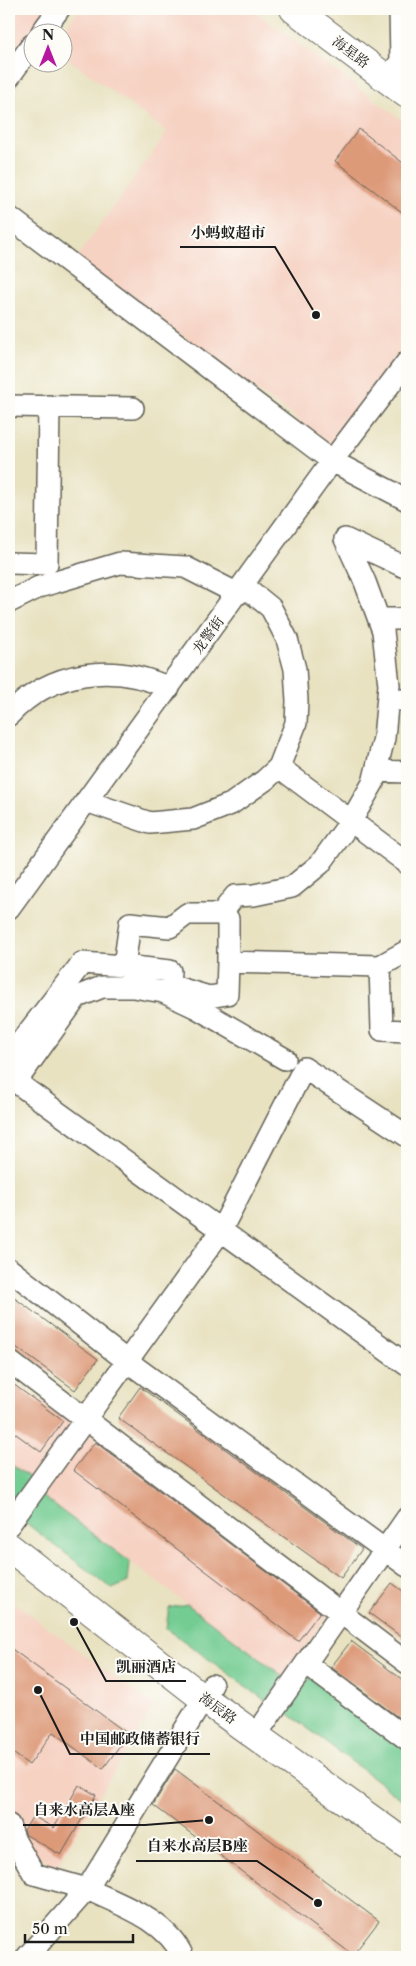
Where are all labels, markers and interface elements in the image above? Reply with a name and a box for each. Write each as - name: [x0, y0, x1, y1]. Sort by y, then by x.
- north arrow: [22, 22, 72, 72]
- text: N: [42, 26, 54, 44]
- street label: 海星路: [329, 32, 373, 72]
- callout: 小蚂蚁超市: [180, 217, 275, 247]
- text: 小蚂蚁超市: [190, 223, 266, 242]
- street label: 龙警街: [188, 613, 228, 657]
- callout: 凯丽酒店: [106, 1651, 186, 1681]
- text: 凯丽酒店: [116, 1657, 176, 1676]
- street label: 海辰路: [196, 1688, 240, 1728]
- callout: 中国邮政储蓄银行: [70, 1724, 210, 1754]
- text: 中国邮政储蓄银行: [80, 1729, 200, 1748]
- callout: 自来水高层A座: [23, 1795, 145, 1825]
- text: 自来水高层A座: [33, 1800, 135, 1819]
- callout: 自来水高层B座: [136, 1831, 257, 1861]
- text: 自来水高层B座: [146, 1836, 248, 1855]
- scale bar: [25, 1911, 132, 1943]
- text: 50 m: [32, 1919, 68, 1938]

